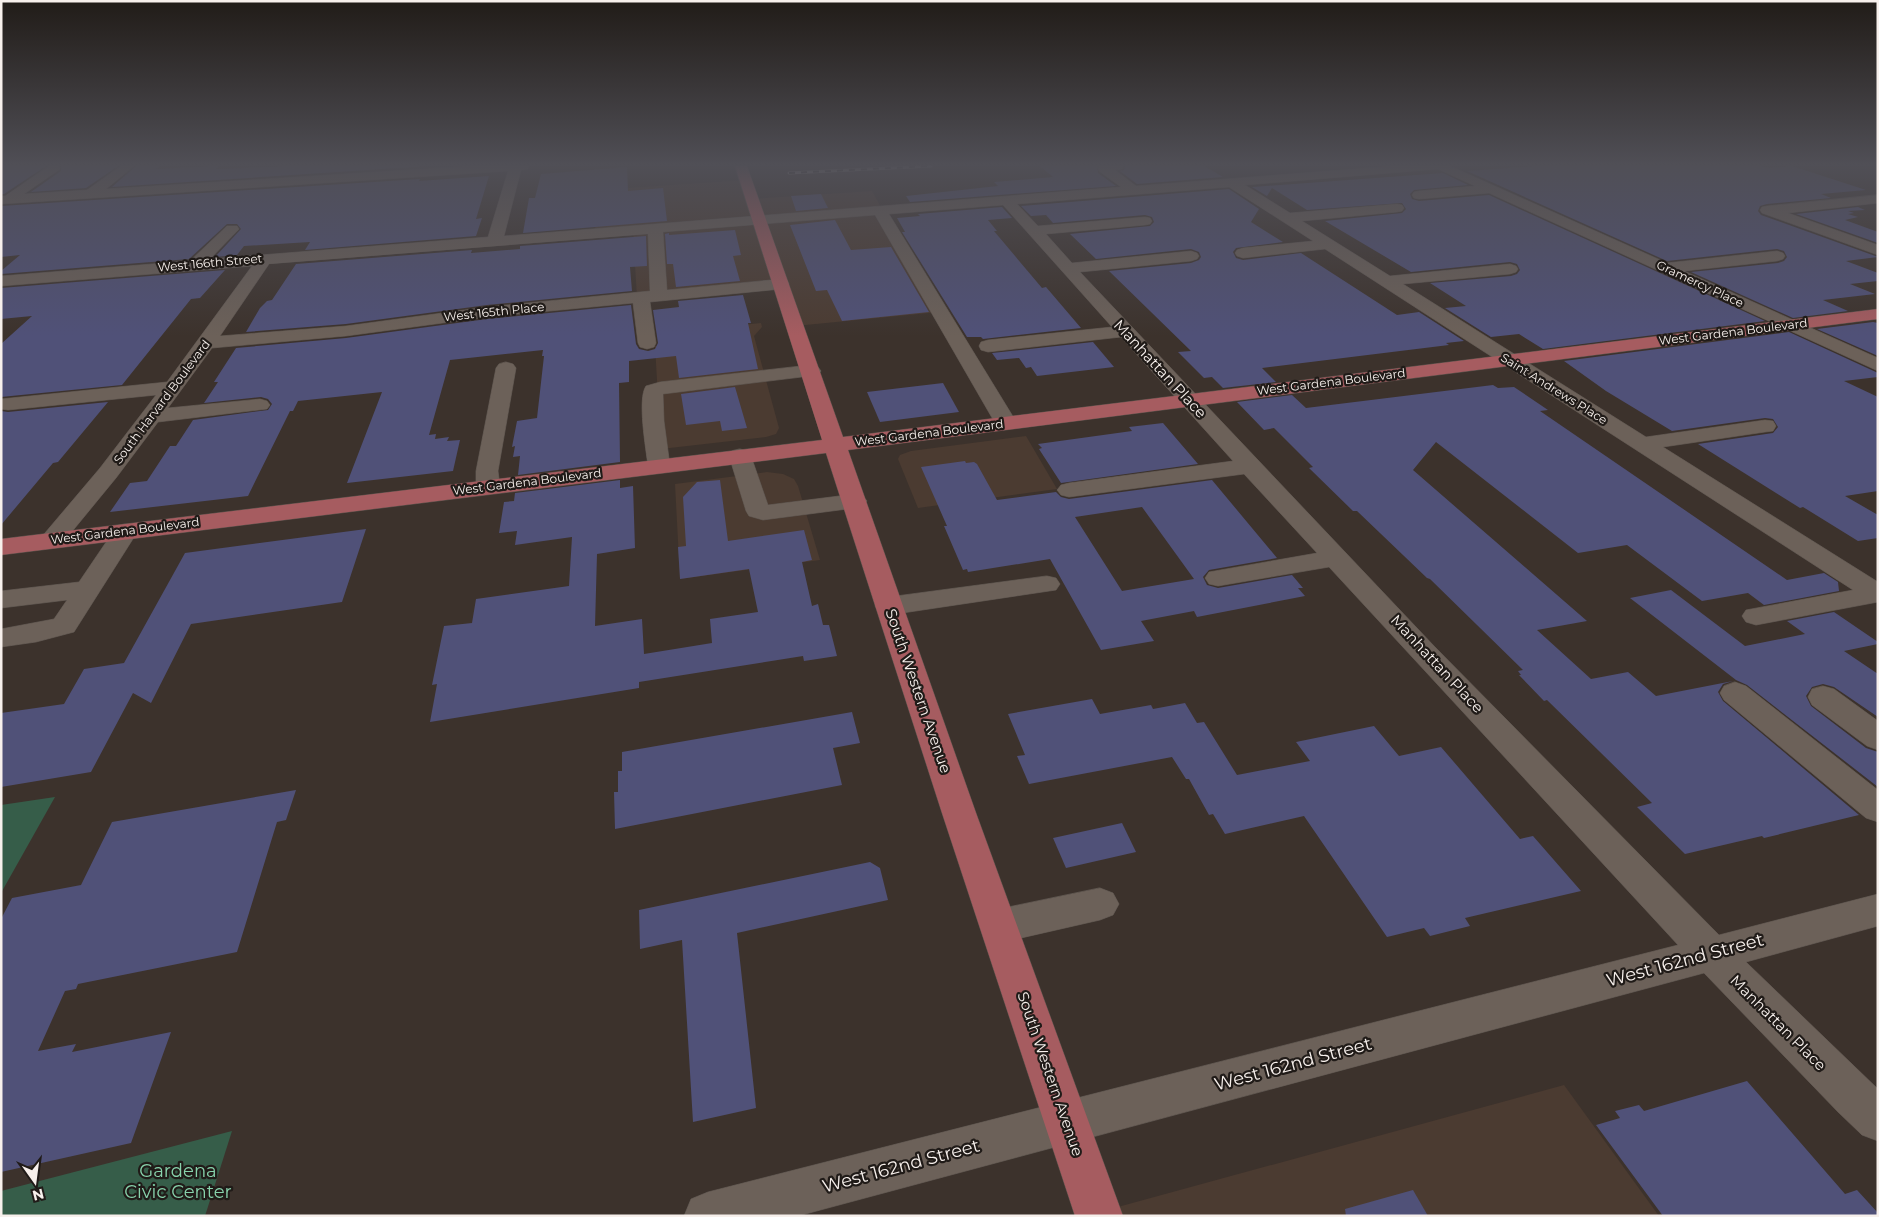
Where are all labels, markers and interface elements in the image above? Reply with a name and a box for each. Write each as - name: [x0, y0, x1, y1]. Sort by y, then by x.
- street label: West 166th Street: [157, 250, 263, 275]
- street label: Gramercy Place: [1654, 257, 1746, 310]
- street label: West 165th Place: [443, 299, 545, 324]
- street label: Manhattan Place: [1110, 315, 1211, 422]
- street label: West Gardena Boulevard: [1658, 315, 1808, 348]
- street label: South Harvard Boulevard: [110, 337, 213, 467]
- street label: Saint Andrews Place: [1498, 350, 1610, 427]
- street label: West Gardena Boulevard: [1256, 365, 1406, 398]
- street label: West Gardena Boulevard: [854, 416, 1004, 449]
- street label: West Gardena Boulevard: [452, 465, 602, 498]
- street label: West Gardena Boulevard: [50, 514, 200, 547]
- street label: South Western Avenue: [881, 606, 956, 776]
- street label: Manhattan Place: [1387, 610, 1488, 717]
- street label: West 162nd Street: [1604, 928, 1766, 992]
- street label: Manhattan Place: [1726, 971, 1830, 1075]
- street label: South Western Avenue: [1013, 989, 1088, 1159]
- street label: West 162nd Street: [1212, 1032, 1374, 1096]
- street label: West 162nd Street: [820, 1134, 982, 1198]
- north arrow: [10, 1157, 60, 1207]
- park label: Gardena Civic Center: [124, 1160, 232, 1203]
- text: N: [30, 1185, 46, 1205]

